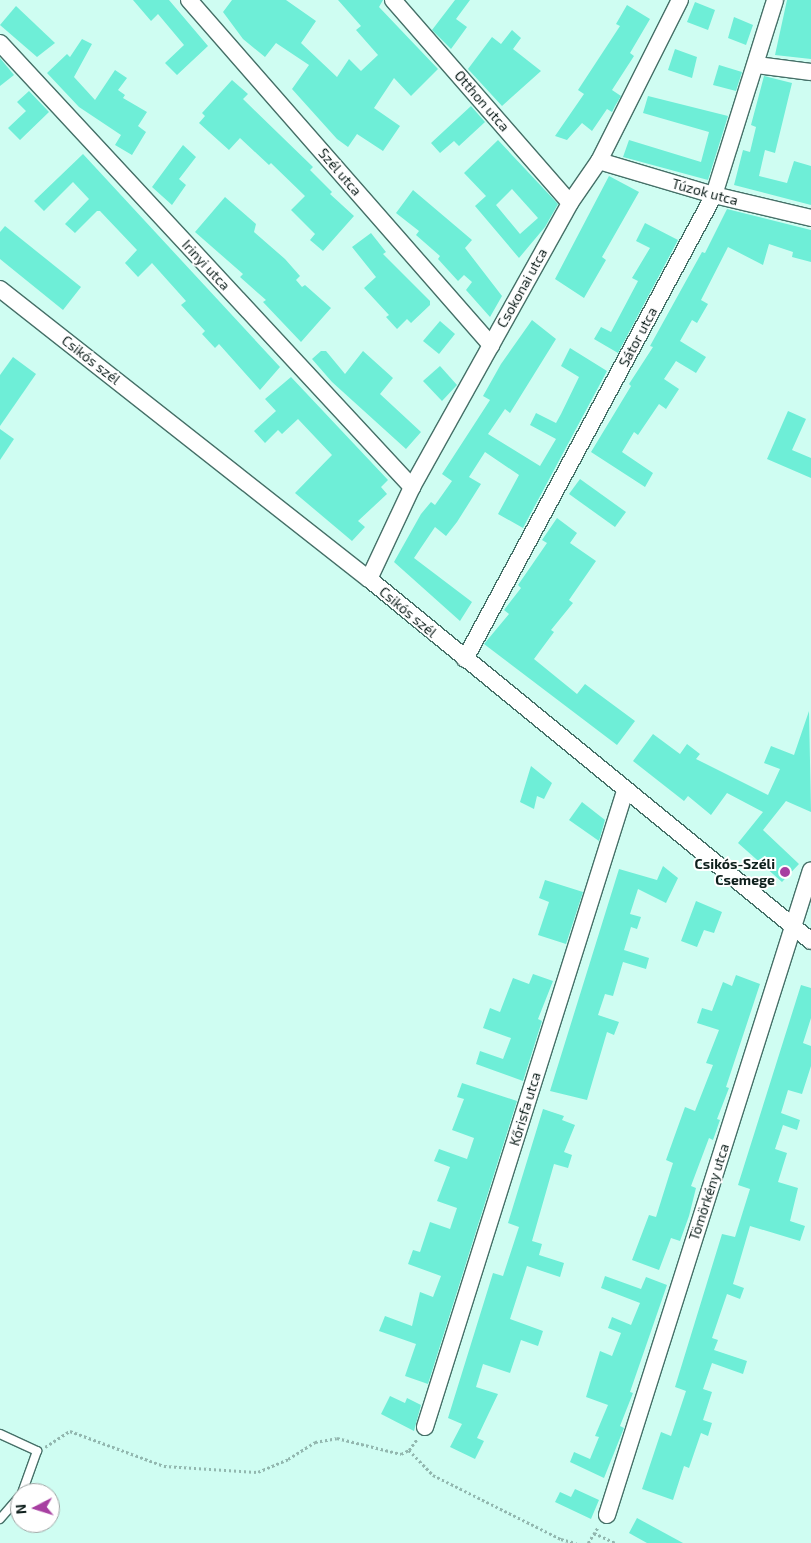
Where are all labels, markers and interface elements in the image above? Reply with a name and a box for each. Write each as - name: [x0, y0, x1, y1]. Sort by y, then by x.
- street label: Otthon utca: [451, 67, 513, 135]
- street label: Szél utca: [315, 145, 365, 199]
- street label: Túzok utca: [670, 175, 740, 209]
- street label: Irinyi utca: [178, 236, 234, 294]
- street label: Csokonai utca: [493, 245, 551, 331]
- street label: Sátor utca: [615, 304, 661, 370]
- street label: Csikós szél: [58, 332, 124, 388]
- street label: Csikós szél: [376, 583, 440, 641]
- place label: Csikós-Széli Csemege: [695, 856, 775, 889]
- marker: Csikós-Széli Csemege: [779, 866, 791, 878]
- street label: Kőrisfa utca: [506, 1070, 544, 1148]
- street label: Tömörkény utca: [685, 1141, 733, 1243]
- north arrow: [10, 1483, 60, 1533]
- text: N: [12, 1503, 29, 1515]

